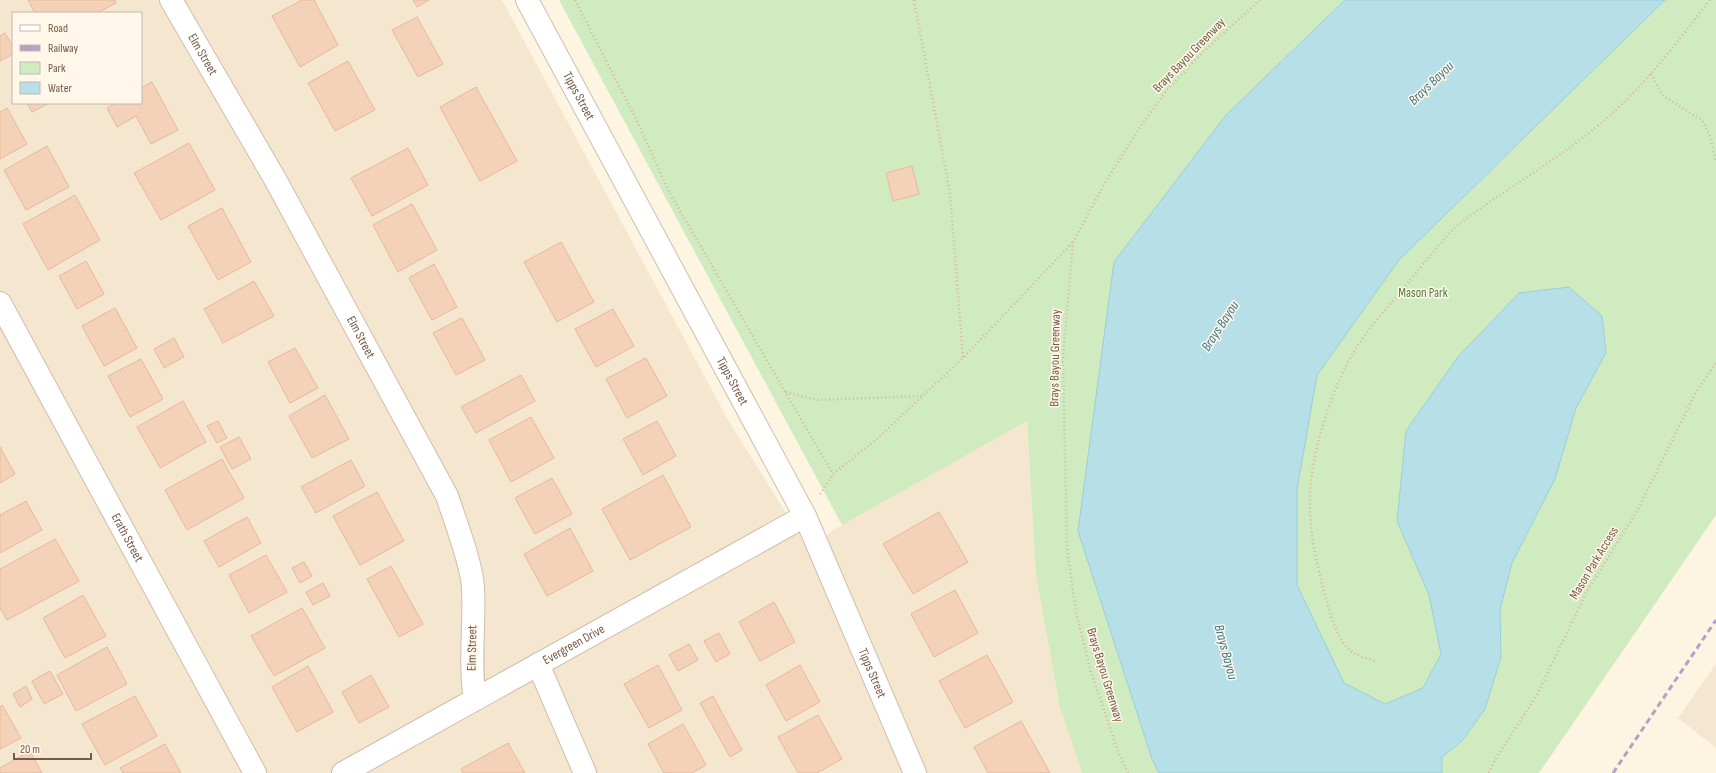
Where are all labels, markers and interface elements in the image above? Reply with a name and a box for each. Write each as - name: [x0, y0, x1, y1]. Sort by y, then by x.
- legend: [12, 12, 142, 104]
- street label: Brays Bayou Greenway: [1149, 14, 1229, 96]
- text: Road: [48, 21, 68, 36]
- street label: Elm Street: [184, 31, 221, 78]
- text: Railway: [48, 41, 79, 56]
- water label: Brays Bayou: [1405, 57, 1457, 109]
- text: Park: [48, 61, 66, 76]
- street label: Tipps Street: [559, 69, 598, 123]
- text: Water: [48, 81, 72, 96]
- park label: Mason Park: [1398, 285, 1448, 301]
- water label: Brays Bayou: [1198, 298, 1243, 354]
- street label: Brays Bayou Greenway: [1046, 309, 1064, 407]
- street label: Elm Street: [343, 313, 379, 361]
- street label: Tipps Street: [713, 354, 752, 408]
- street label: Erath Street: [108, 511, 147, 565]
- street label: Mason Park Access: [1566, 523, 1622, 602]
- street label: Evergreen Drive: [540, 621, 608, 668]
- water label: Brays Bayou: [1211, 623, 1242, 682]
- street label: Elm Street: [464, 625, 480, 671]
- street label: Brays Bayou Greenway: [1083, 626, 1127, 724]
- street label: Tipps Street: [855, 646, 890, 700]
- scale bar: [14, 735, 91, 761]
- text: 20 m: [20, 742, 40, 757]

